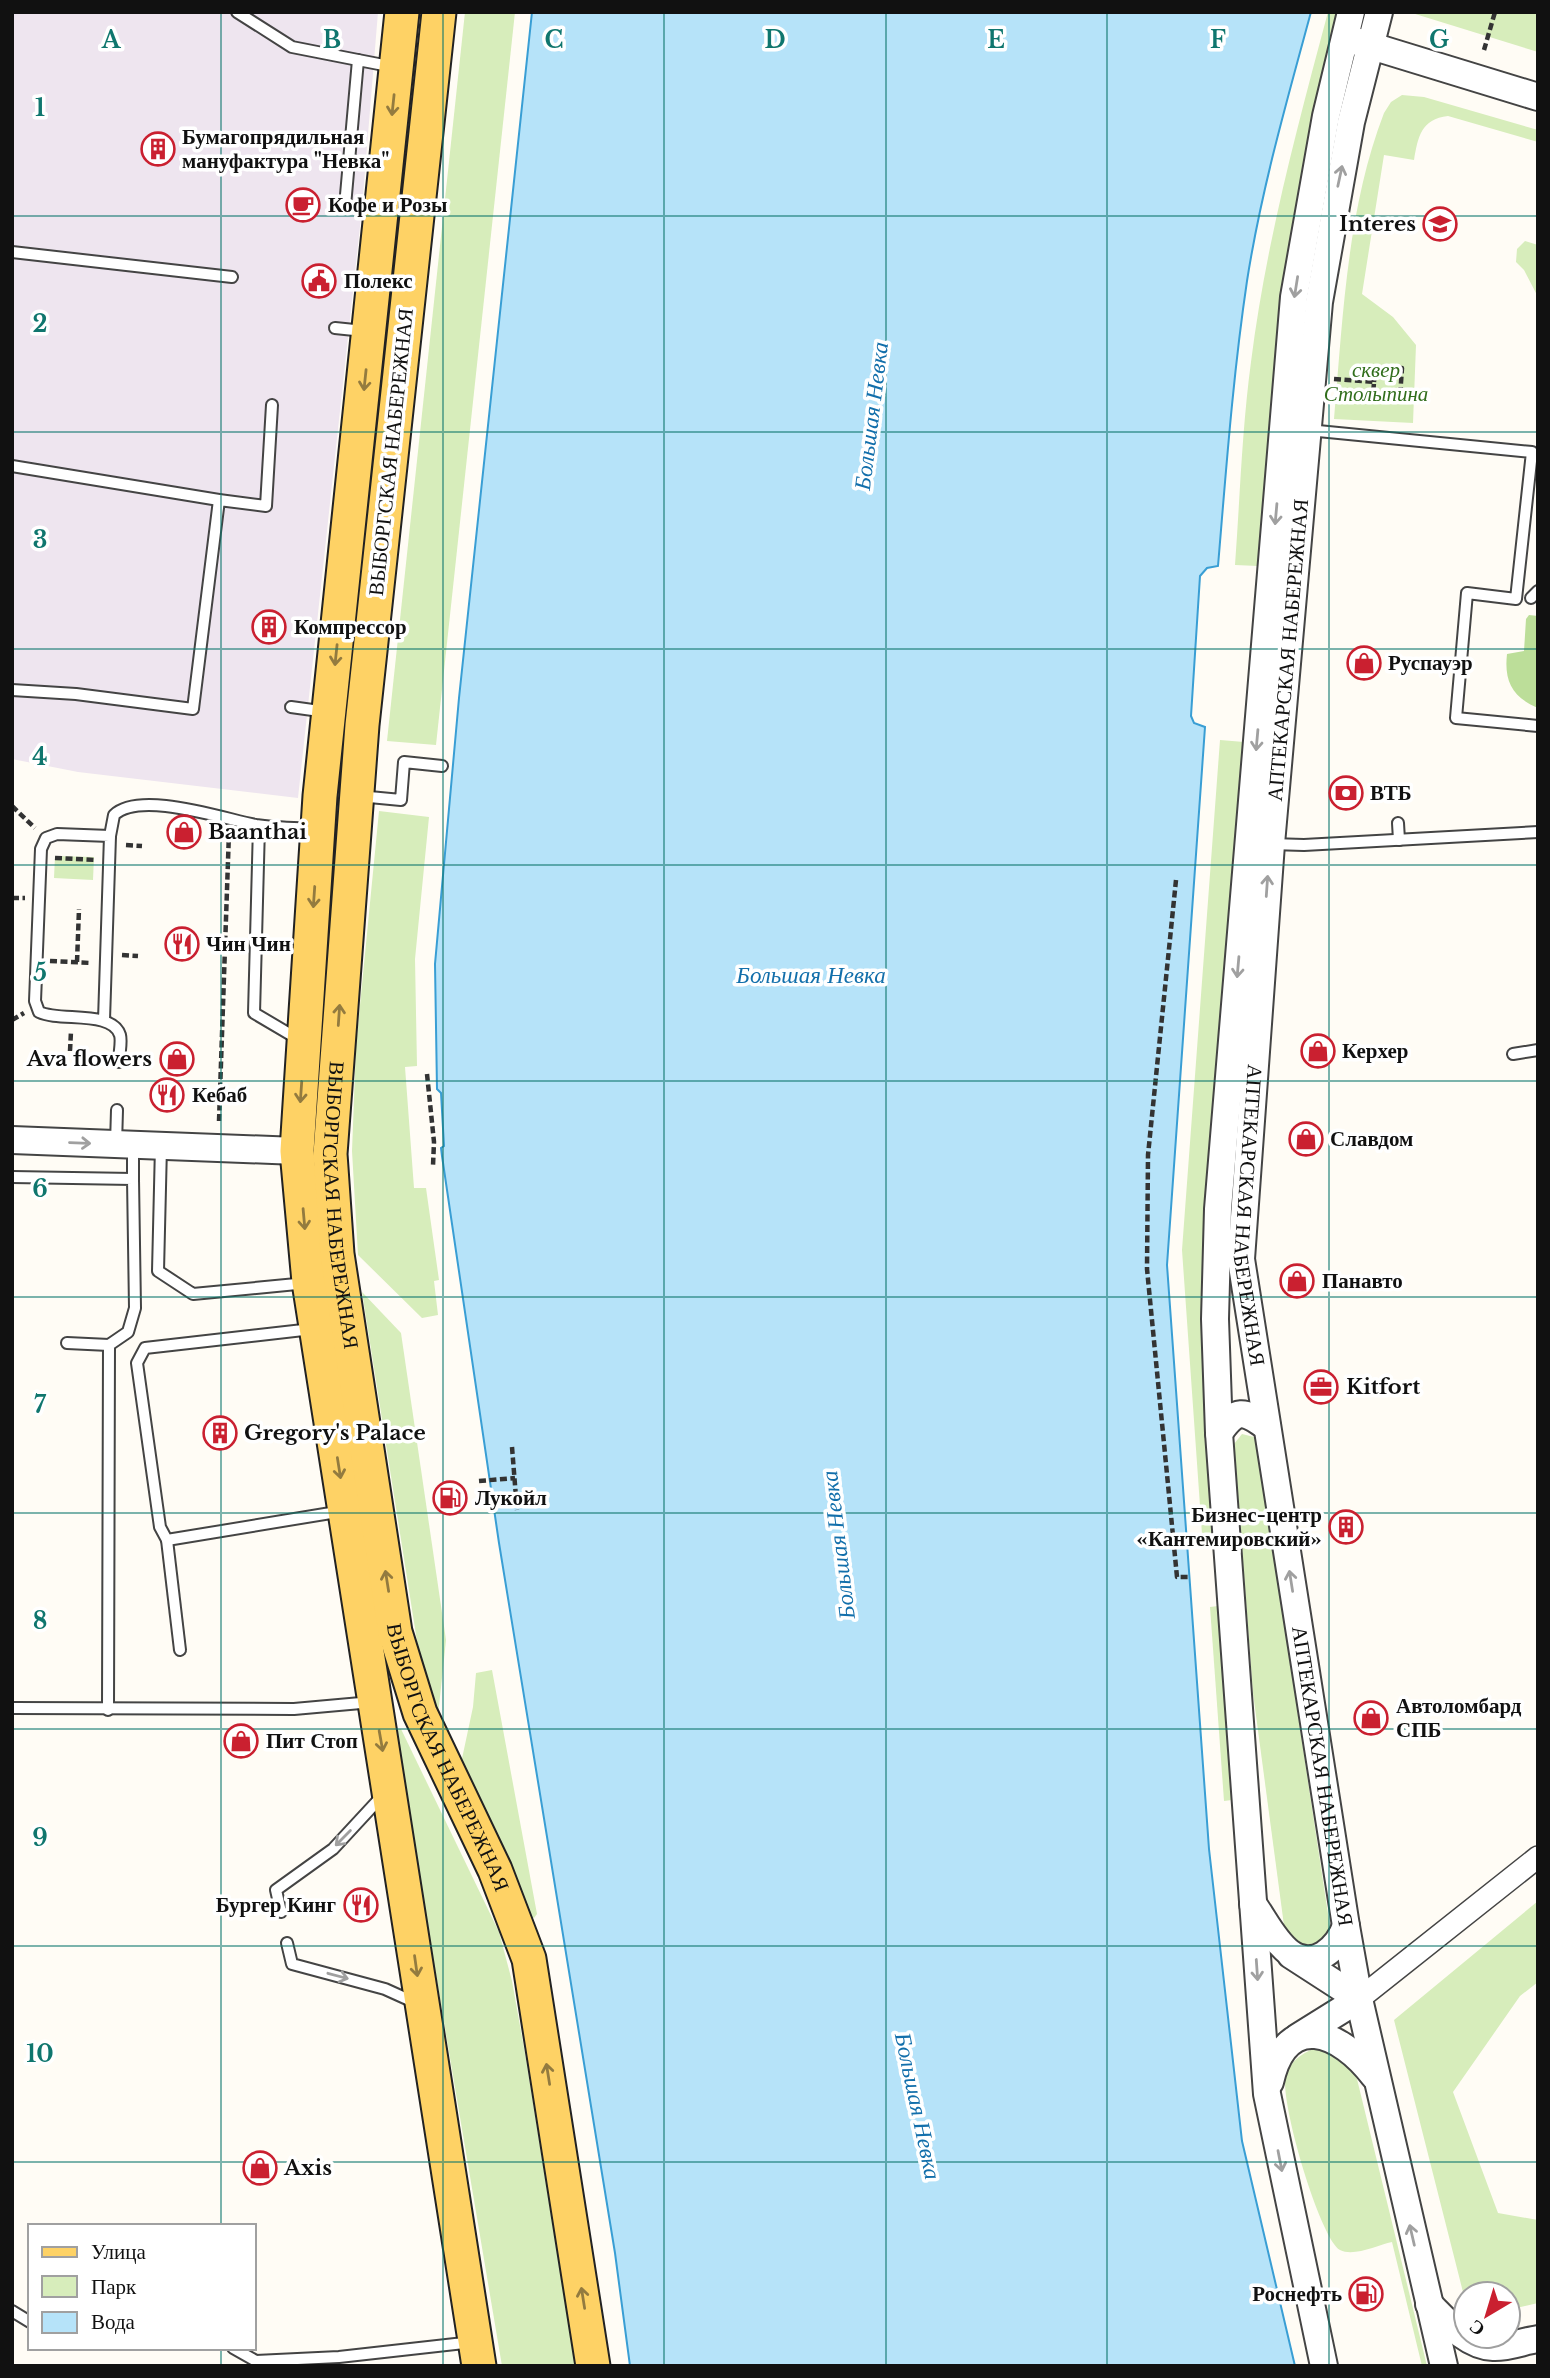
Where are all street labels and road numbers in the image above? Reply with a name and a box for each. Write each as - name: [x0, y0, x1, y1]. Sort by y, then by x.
- street label: ВЫБОРГСКАЯ НАБЕРЕЖНАЯ: [363, 307, 419, 597]
- street label: АПТЕКАРСКАЯ НАБЕРЕЖНАЯ: [1262, 498, 1314, 802]
- street label: ВЫБОРГСКАЯ НАБЕРЕЖНАЯ: [317, 1060, 364, 1351]
- street label: АПТЕКАРСКАЯ НАБЕРЕЖНАЯ: [1227, 1063, 1271, 1368]
- street label: ВЫБОРГСКАЯ НАБЕРЕЖНАЯ: [381, 1622, 515, 1895]
- street label: АПТЕКАРСКАЯ НАБЕРЕЖНАЯ: [1286, 1624, 1359, 1928]

